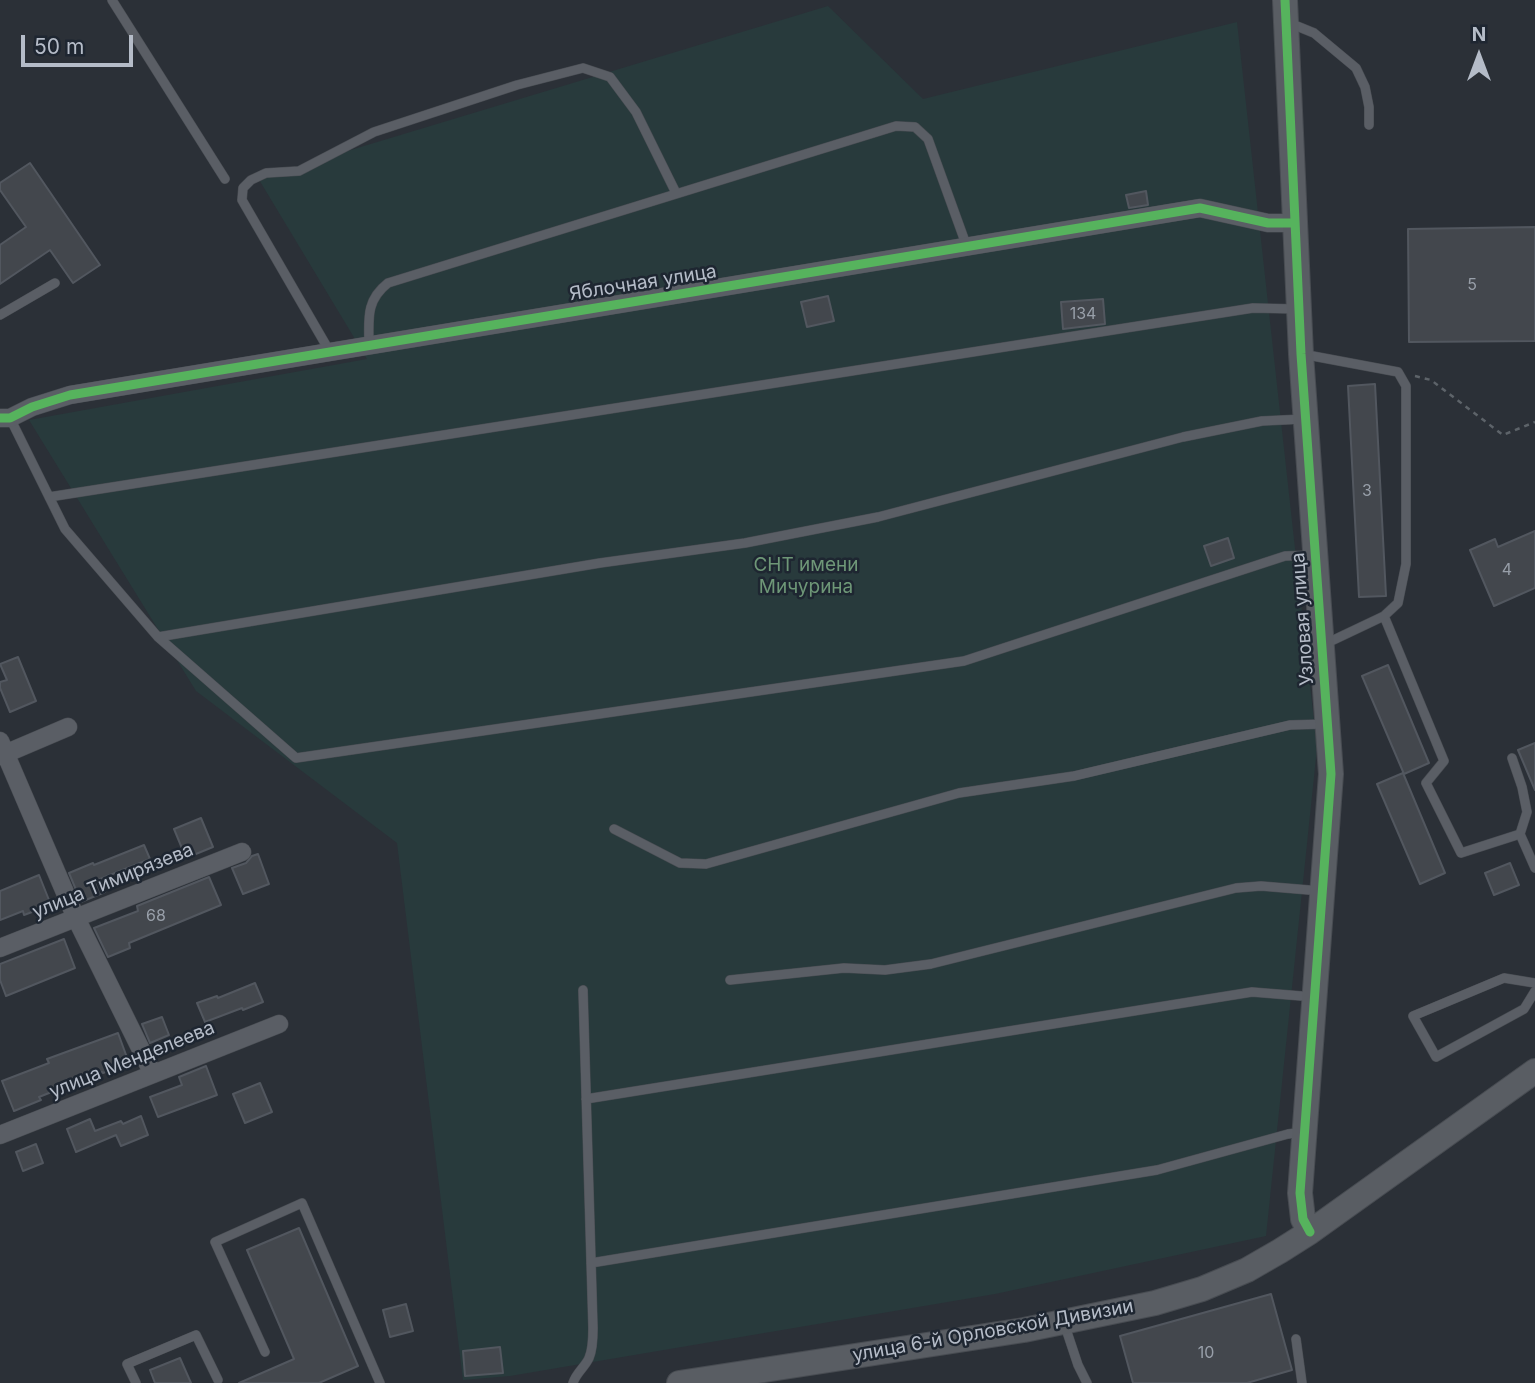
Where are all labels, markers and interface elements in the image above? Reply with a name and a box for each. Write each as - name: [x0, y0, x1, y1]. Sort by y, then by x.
- scale bar: [24, 21, 136, 65]
- north arrow: [1444, 21, 1514, 91]
- text: N: [1472, 23, 1486, 46]
- text: 50 m: [34, 34, 84, 59]
- street label: Яблочная улица: [568, 260, 718, 306]
- house number: 5: [1467, 275, 1477, 295]
- house number: 134: [1070, 304, 1096, 324]
- house number: 3: [1362, 481, 1372, 501]
- street label: Узловая улица: [1287, 552, 1319, 686]
- park label: СНТ имени Мичурина: [753, 554, 859, 598]
- house number: 4: [1502, 560, 1512, 580]
- street label: улица Тимирязева: [29, 838, 197, 924]
- house number: 68: [146, 906, 166, 926]
- street label: улица Менделеева: [46, 1016, 218, 1104]
- street label: улица 6-й Орловской Дивизии: [851, 1295, 1135, 1367]
- house number: 10: [1198, 1343, 1214, 1363]

